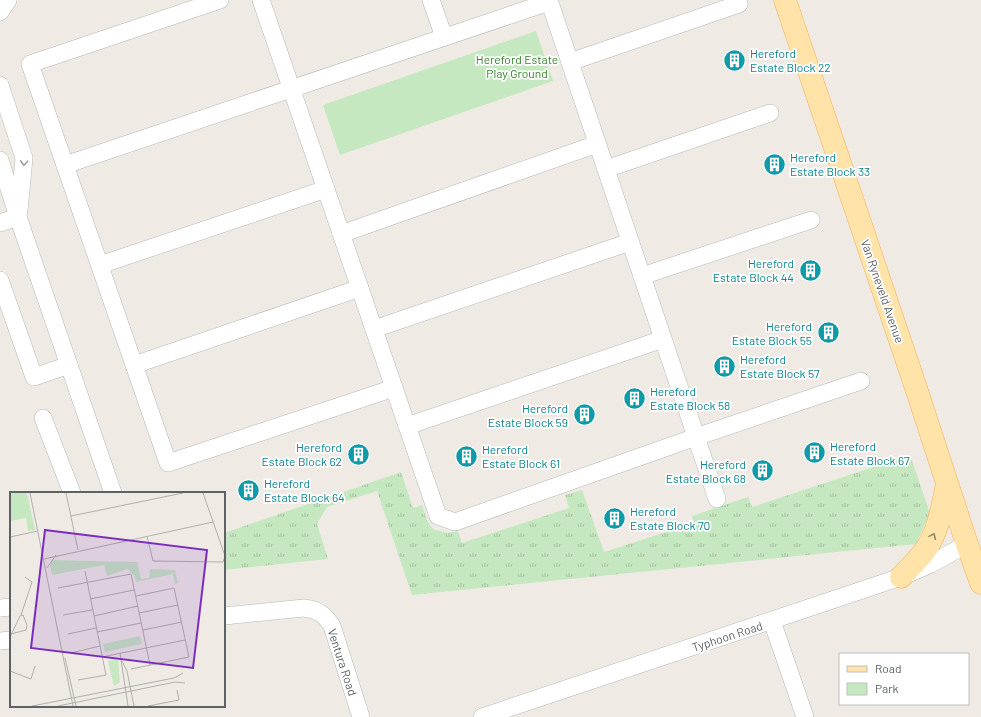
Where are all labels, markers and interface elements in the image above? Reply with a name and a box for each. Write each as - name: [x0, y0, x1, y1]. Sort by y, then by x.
- place label: Hereford Estate Block 22: [750, 46, 831, 74]
- building icon: Hereford Estate Block 22: [721, 47, 747, 73]
- park label: Hereford Estate Play Ground: [476, 52, 558, 80]
- place label: Hereford Estate Block 33: [790, 150, 870, 178]
- building icon: Hereford Estate Block 33: [761, 151, 787, 177]
- one-way arrow: [19, 160, 28, 166]
- street label: Van Ryneveld Avenue: [859, 237, 907, 345]
- place label: Hereford Estate Block 44: [713, 256, 794, 284]
- building icon: Hereford Estate Block 44: [797, 257, 823, 283]
- place label: Hereford Estate Block 55: [732, 319, 812, 347]
- building icon: Hereford Estate Block 55: [815, 320, 841, 346]
- place label: Hereford Estate Block 57: [740, 352, 820, 380]
- building icon: Hereford Estate Block 57: [711, 353, 737, 379]
- place label: Hereford Estate Block 58: [650, 384, 730, 412]
- building icon: Hereford Estate Block 58: [621, 385, 647, 411]
- place label: Hereford Estate Block 59: [488, 401, 568, 429]
- building icon: Hereford Estate Block 59: [571, 402, 597, 428]
- place label: Hereford Estate Block 67: [830, 439, 910, 467]
- place label: Hereford Estate Block 62: [261, 440, 342, 468]
- building icon: Hereford Estate Block 67: [801, 440, 827, 466]
- building icon: Hereford Estate Block 62: [345, 441, 371, 467]
- place label: Hereford Estate Block 61: [482, 442, 560, 470]
- building icon: Hereford Estate Block 61: [453, 443, 479, 469]
- place label: Hereford Estate Block 68: [666, 457, 746, 485]
- building icon: Hereford Estate Block 68: [749, 458, 775, 484]
- place label: Hereford Estate Block 64: [264, 476, 345, 504]
- building icon: Hereford Estate Block 64: [235, 477, 261, 503]
- inset map: [10, 492, 225, 707]
- place label: Hereford Estate Block 70: [630, 504, 710, 532]
- building icon: Hereford Estate Block 70: [602, 505, 628, 531]
- one-way arrow: [928, 532, 936, 540]
- street label: Typhoon Road: [690, 618, 764, 654]
- street label: Ventura Road: [326, 627, 360, 697]
- legend: [839, 653, 969, 705]
- text: Road: [875, 661, 902, 675]
- text: Park: [875, 681, 899, 695]

